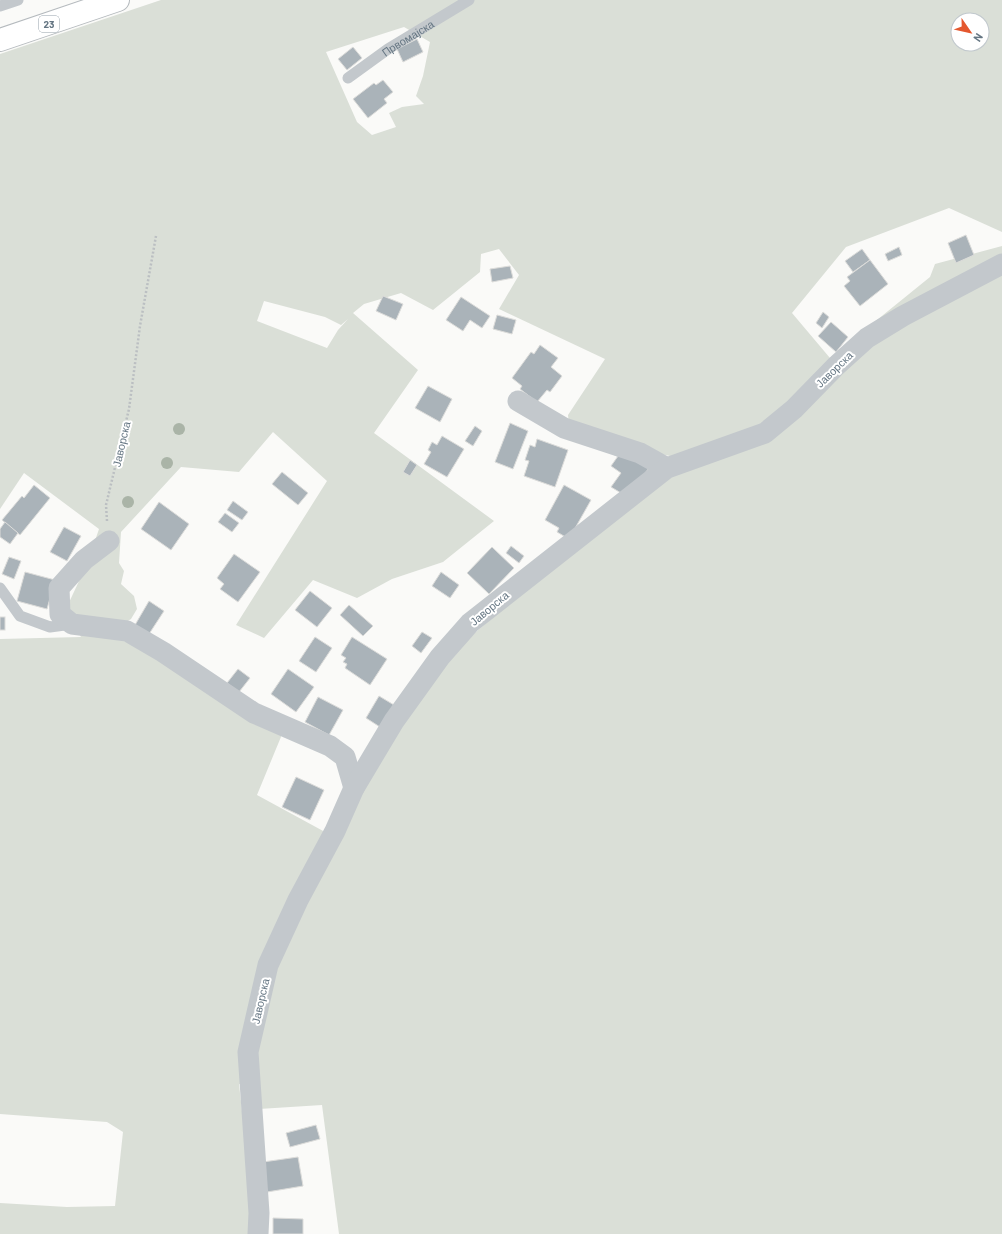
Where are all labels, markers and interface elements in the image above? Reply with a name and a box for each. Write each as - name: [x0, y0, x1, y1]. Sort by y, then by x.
- north arrow: [950, 12, 990, 52]
- road number: 23: [39, 16, 59, 32]
- street label: Првомајска: [379, 16, 437, 58]
- text: N: [971, 31, 986, 45]
- street label: Јаворска: [813, 348, 856, 390]
- street label: Јаворска: [109, 419, 133, 468]
- street label: Јаворска: [467, 588, 512, 628]
- street label: Јаворска: [248, 976, 272, 1025]

